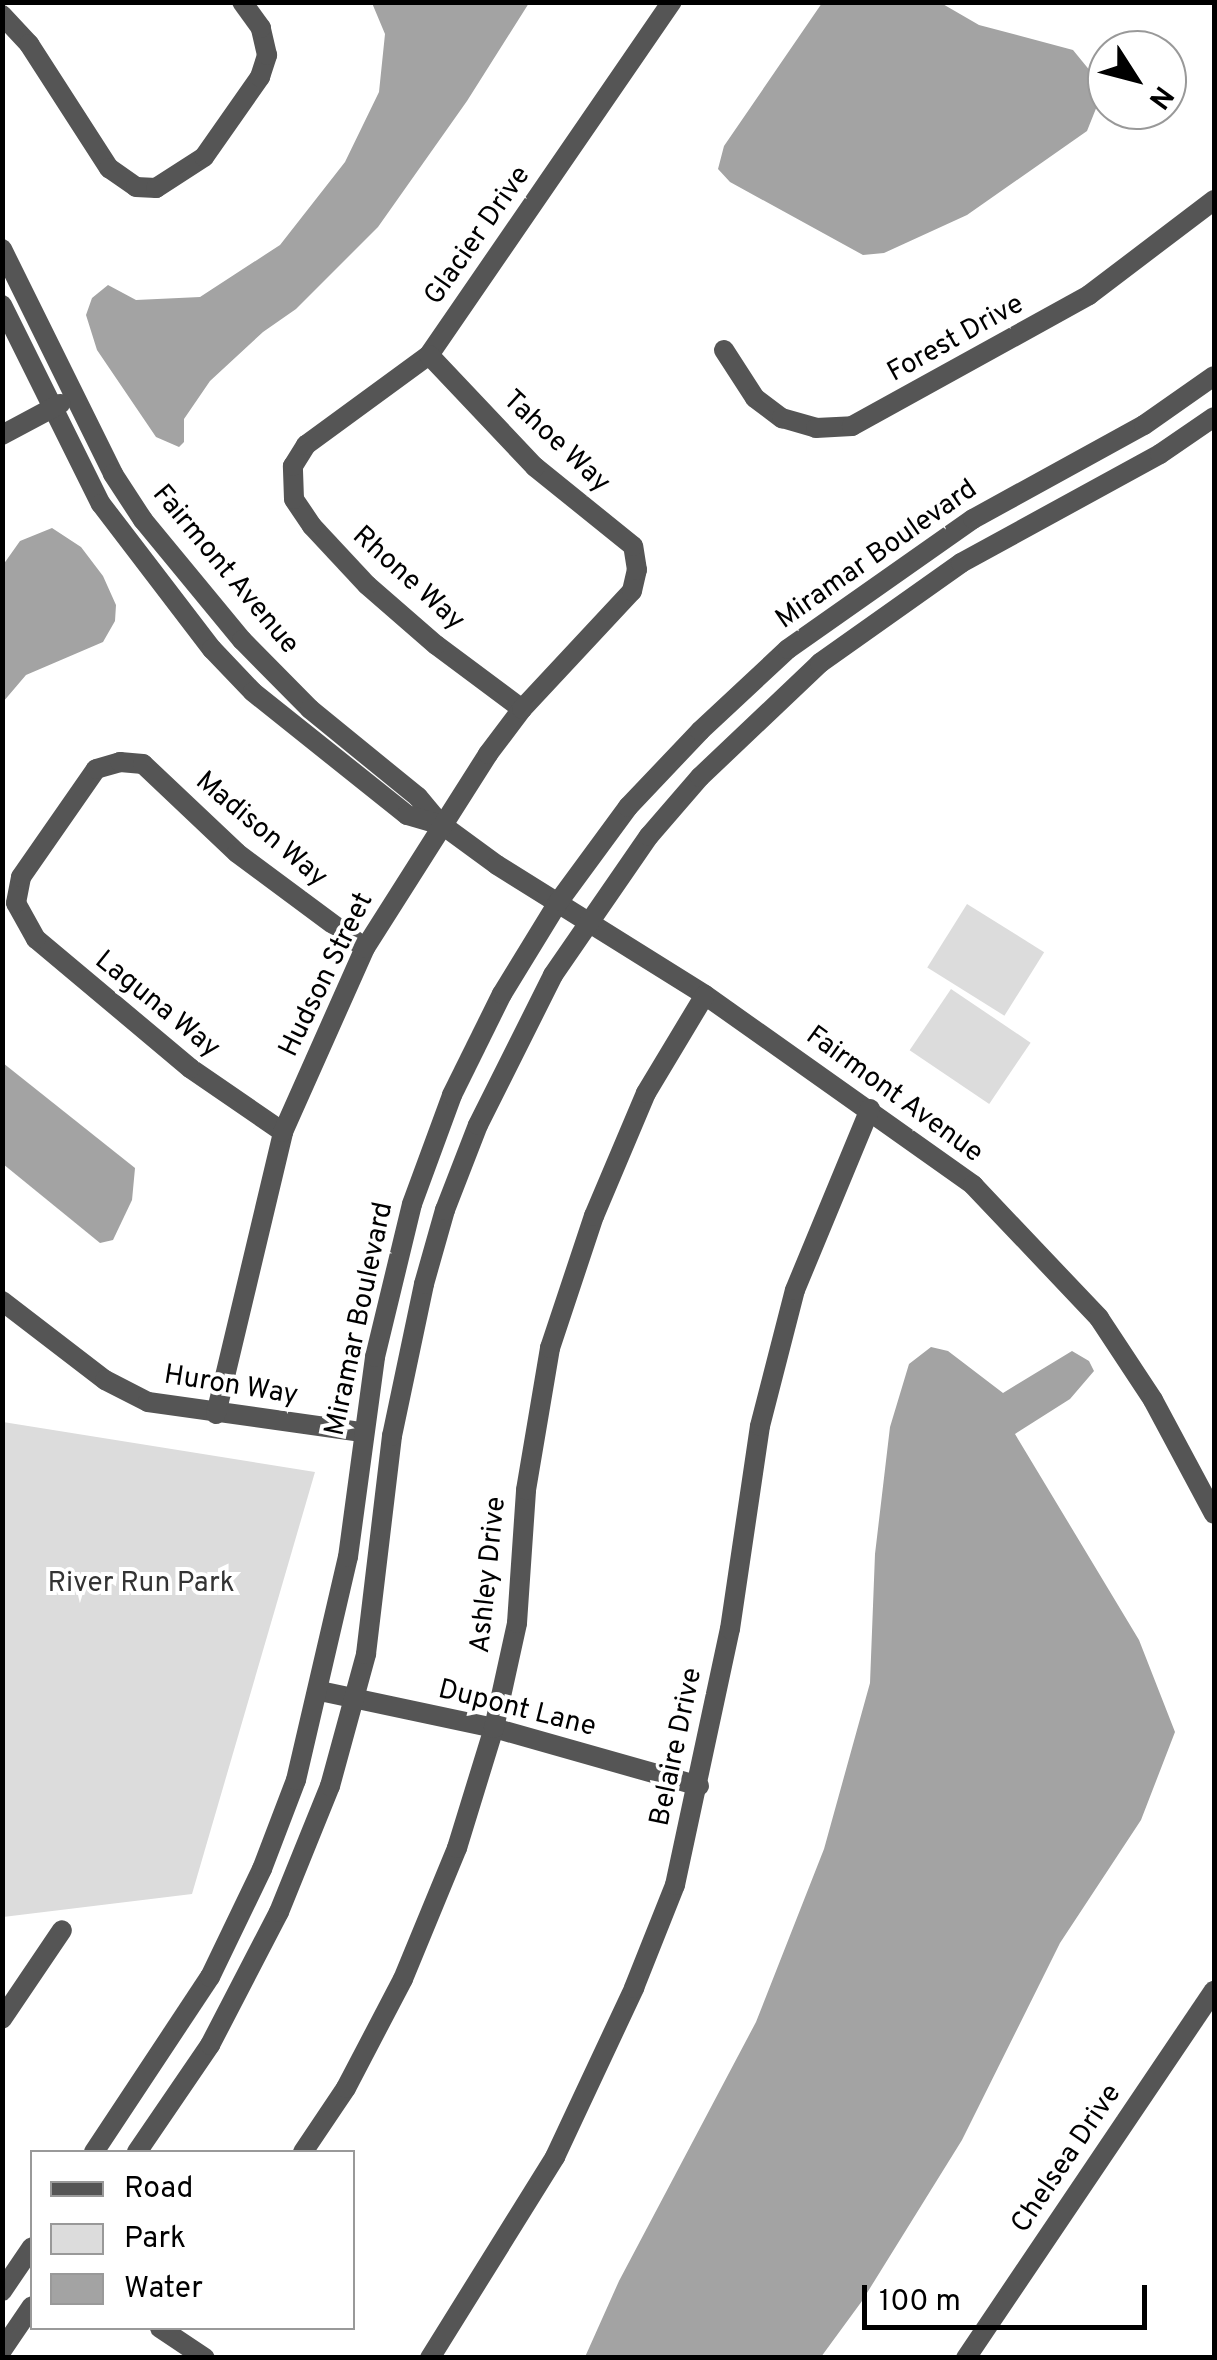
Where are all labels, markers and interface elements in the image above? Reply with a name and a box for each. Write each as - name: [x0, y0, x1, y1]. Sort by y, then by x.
- north arrow: [1087, 30, 1187, 130]
- text: N: [1139, 78, 1180, 115]
- street label: Glacier Drive: [418, 160, 538, 312]
- street label: Forest Drive: [882, 288, 1030, 390]
- street label: Tahoe Way: [495, 384, 617, 500]
- street label: Miramar Boulevard: [770, 473, 984, 637]
- street label: Fairmont Avenue: [144, 478, 306, 662]
- street label: Rhone Way: [345, 520, 471, 638]
- street label: Madison Way: [188, 765, 334, 895]
- street label: Hudson Street: [273, 887, 381, 1063]
- street label: Laguna Way: [87, 944, 227, 1066]
- street label: Fairmont Avenue: [798, 1019, 990, 1171]
- street label: Miramar Boulevard: [319, 1199, 401, 1439]
- street label: Huron Way: [161, 1359, 301, 1413]
- street label: Ashley Drive: [464, 1495, 514, 1655]
- park label: River Run Park: [47, 1567, 235, 1601]
- street label: Belaire Drive: [644, 1665, 710, 1829]
- street label: Dupont Lane: [435, 1673, 599, 1745]
- street label: Chelsea Drive: [1005, 2078, 1129, 2240]
- legend: [30, 2150, 355, 2330]
- text: Road: [124, 2171, 193, 2208]
- text: Park: [124, 2221, 186, 2258]
- scale bar: [867, 2265, 1152, 2327]
- text: Water: [124, 2271, 203, 2308]
- text: 100 m: [879, 2284, 961, 2321]

